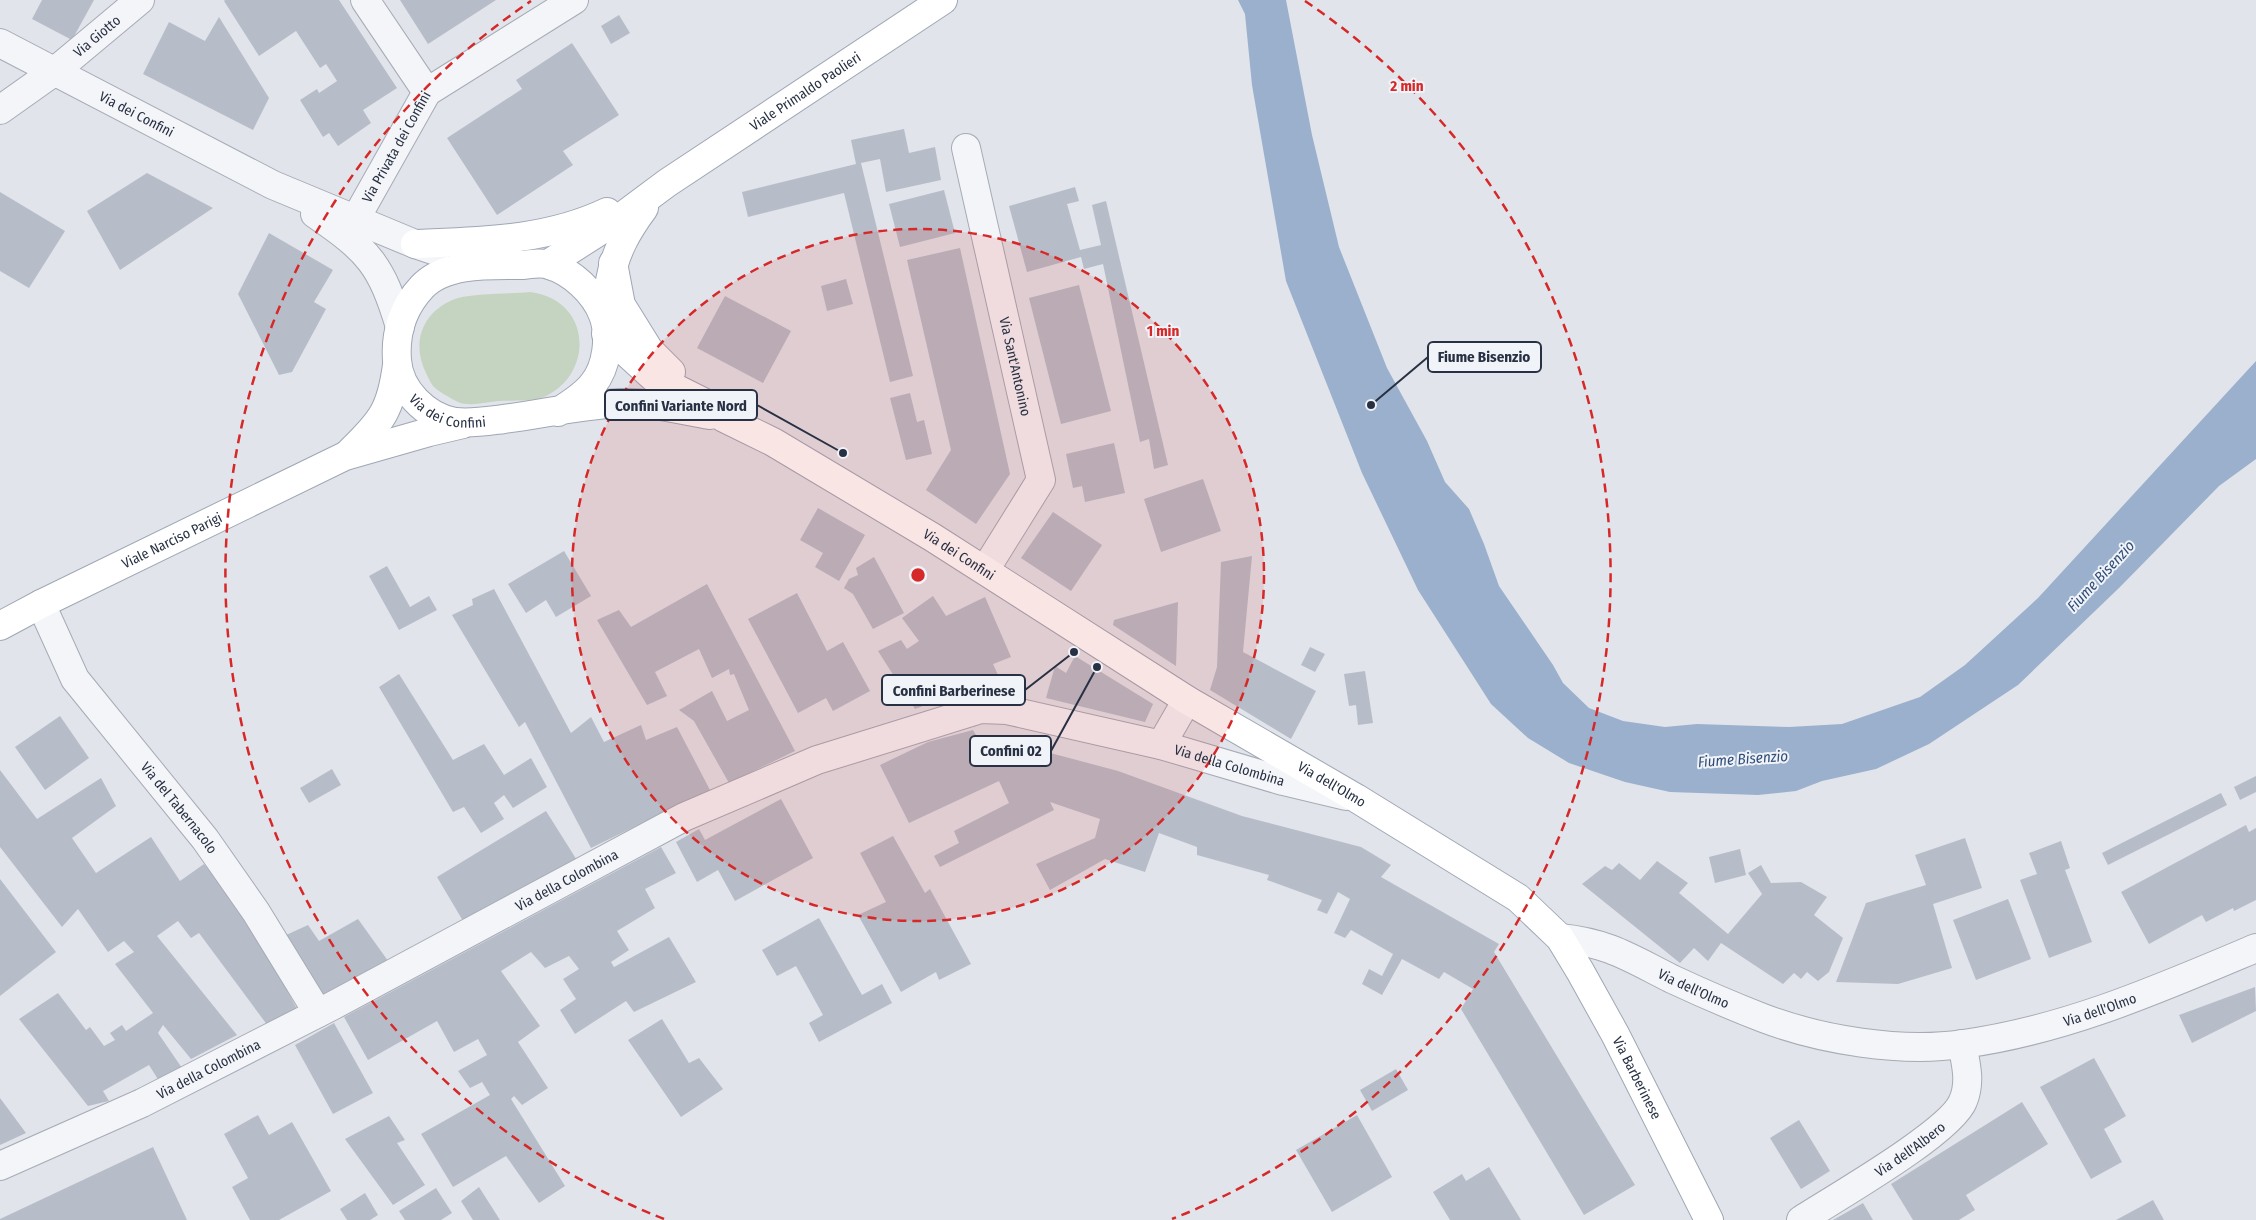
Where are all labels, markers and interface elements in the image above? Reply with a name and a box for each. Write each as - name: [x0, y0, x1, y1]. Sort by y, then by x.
- street label: Via Giotto: [70, 12, 124, 61]
- street label: Viale Primaldo Paolieri: [747, 49, 864, 135]
- text: 2 min: [1389, 77, 1424, 95]
- street label: Via dei Confini: [96, 88, 177, 141]
- street label: Via Privata dei Confini: [359, 88, 435, 206]
- street label: Via Sant'Antonino: [995, 315, 1034, 418]
- text: 1 min: [1147, 322, 1179, 340]
- callout: Fiume Bisenzio: [1428, 342, 1541, 372]
- text: Fiume Bisenzio: [1438, 348, 1530, 366]
- callout: Confini Variante Nord: [605, 390, 757, 420]
- street label: Via dei Confini: [405, 391, 487, 432]
- text: Confini Variante Nord: [615, 397, 747, 415]
- street label: Viale Narciso Parigi: [119, 509, 225, 572]
- street label: Via dei Confini: [920, 526, 998, 584]
- water label: Fiume Bisenzio: [2064, 537, 2138, 615]
- centre of rings: [909, 566, 927, 584]
- callout: Confini Barberinese: [882, 675, 1025, 705]
- text: Confini Barberinese: [893, 682, 1016, 700]
- callout: Confini 02: [970, 736, 1051, 766]
- street label: Via della Colombina: [1172, 741, 1287, 790]
- text: Confini 02: [980, 742, 1042, 760]
- water label: Fiume Bisenzio: [1697, 747, 1789, 771]
- street label: Via dell'Olmo: [1295, 758, 1369, 811]
- street label: Via del Tabernacolo: [137, 759, 221, 857]
- street label: Via della Colombina: [513, 846, 621, 915]
- street label: Via dell'Olmo: [1655, 965, 1732, 1012]
- street label: Via dell'Olmo: [2061, 990, 2139, 1030]
- street label: Via Barberinese: [1609, 1034, 1665, 1122]
- street label: Via della Colombina: [154, 1036, 263, 1103]
- street label: Via dell'Albero: [1872, 1119, 1949, 1181]

